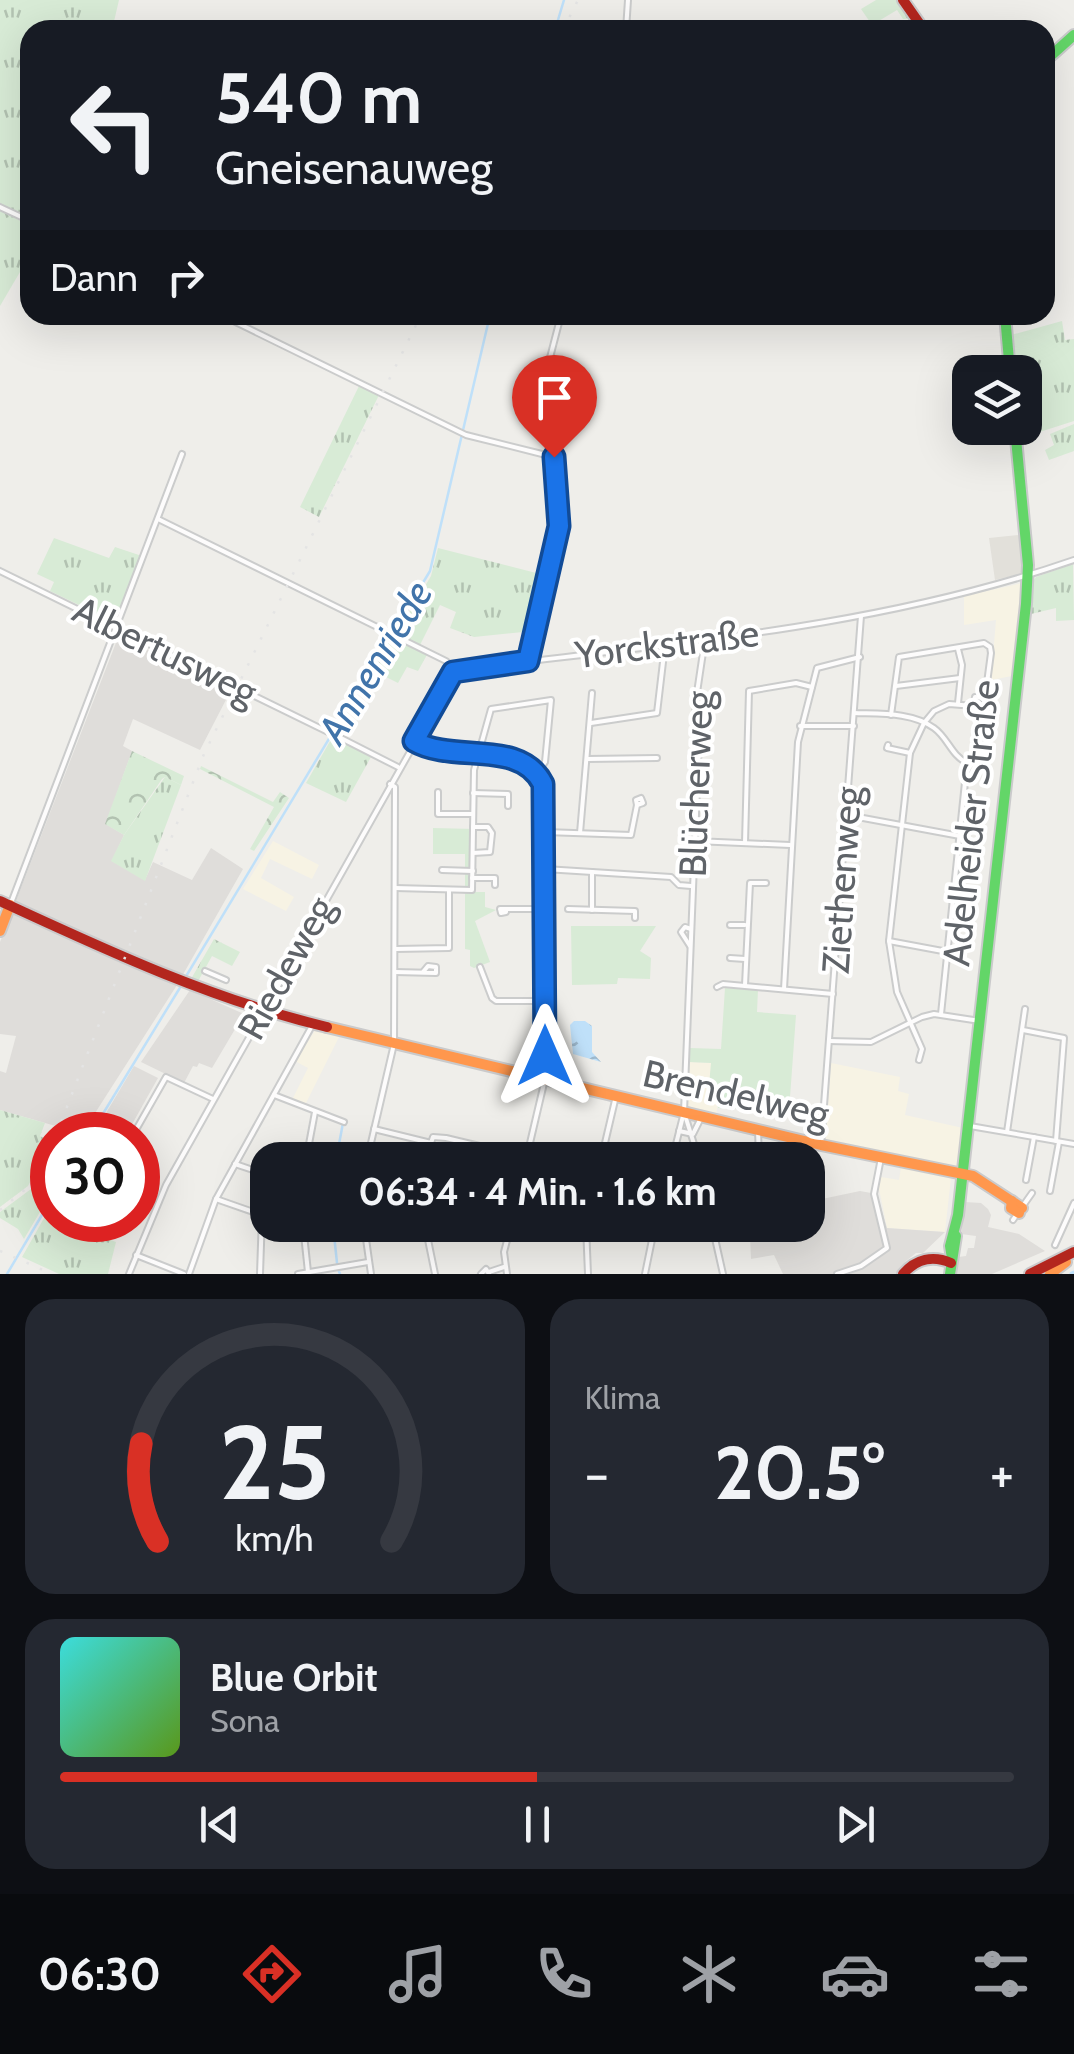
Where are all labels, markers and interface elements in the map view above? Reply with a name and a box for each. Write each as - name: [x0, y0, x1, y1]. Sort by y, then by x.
- text: 540 m: [215, 55, 422, 141]
- icon: left: [50, 60, 180, 190]
- text: Gneisenauweg: [215, 141, 493, 195]
- icon: right: [158, 250, 213, 305]
- text: Dann: [50, 254, 138, 301]
- pin: [512, 355, 597, 458]
- map controls: [952, 355, 1042, 445]
- button: layers: [952, 355, 1042, 445]
- icon: arrive: [527, 370, 582, 425]
- water label: Annenriede: [306, 571, 442, 754]
- street label: Albertusweg: [66, 586, 266, 716]
- street label: Yorckstraße: [571, 609, 761, 678]
- street label: Adelheider Straße: [932, 678, 1009, 968]
- street label: Blücherweg: [669, 689, 722, 878]
- street label: Ziethenweg: [812, 784, 872, 975]
- street label: Riedeweg: [227, 887, 345, 1048]
- position arrow: [493, 1004, 597, 1108]
- street label: Brendelweg: [638, 1049, 835, 1138]
- speed limit sign: 30: [30, 1112, 160, 1242]
- text: 06:34 · 4 Min. · 1.6 km: [358, 1168, 717, 1215]
- text: Klima: [585, 1378, 660, 1417]
- text: 25: [219, 1399, 330, 1525]
- text: 20.5°: [714, 1427, 884, 1518]
- text: −: [585, 1440, 609, 1507]
- text: +: [990, 1440, 1014, 1507]
- text: km/h: [236, 1517, 314, 1560]
- text: Blue Orbit: [210, 1654, 378, 1701]
- text: Sona: [210, 1701, 280, 1740]
- icon: previous: [192, 1797, 247, 1852]
- icon: pause: [510, 1797, 565, 1852]
- icon: next: [828, 1797, 883, 1852]
- icon: directions: [237, 1939, 307, 2009]
- icon: music: [383, 1939, 453, 2009]
- icon: phone: [529, 1939, 599, 2009]
- icon: climate: [674, 1939, 744, 2009]
- icon: car: [820, 1939, 890, 2009]
- icon: filters: [966, 1939, 1036, 2009]
- text: 06:30: [38, 1947, 161, 2001]

